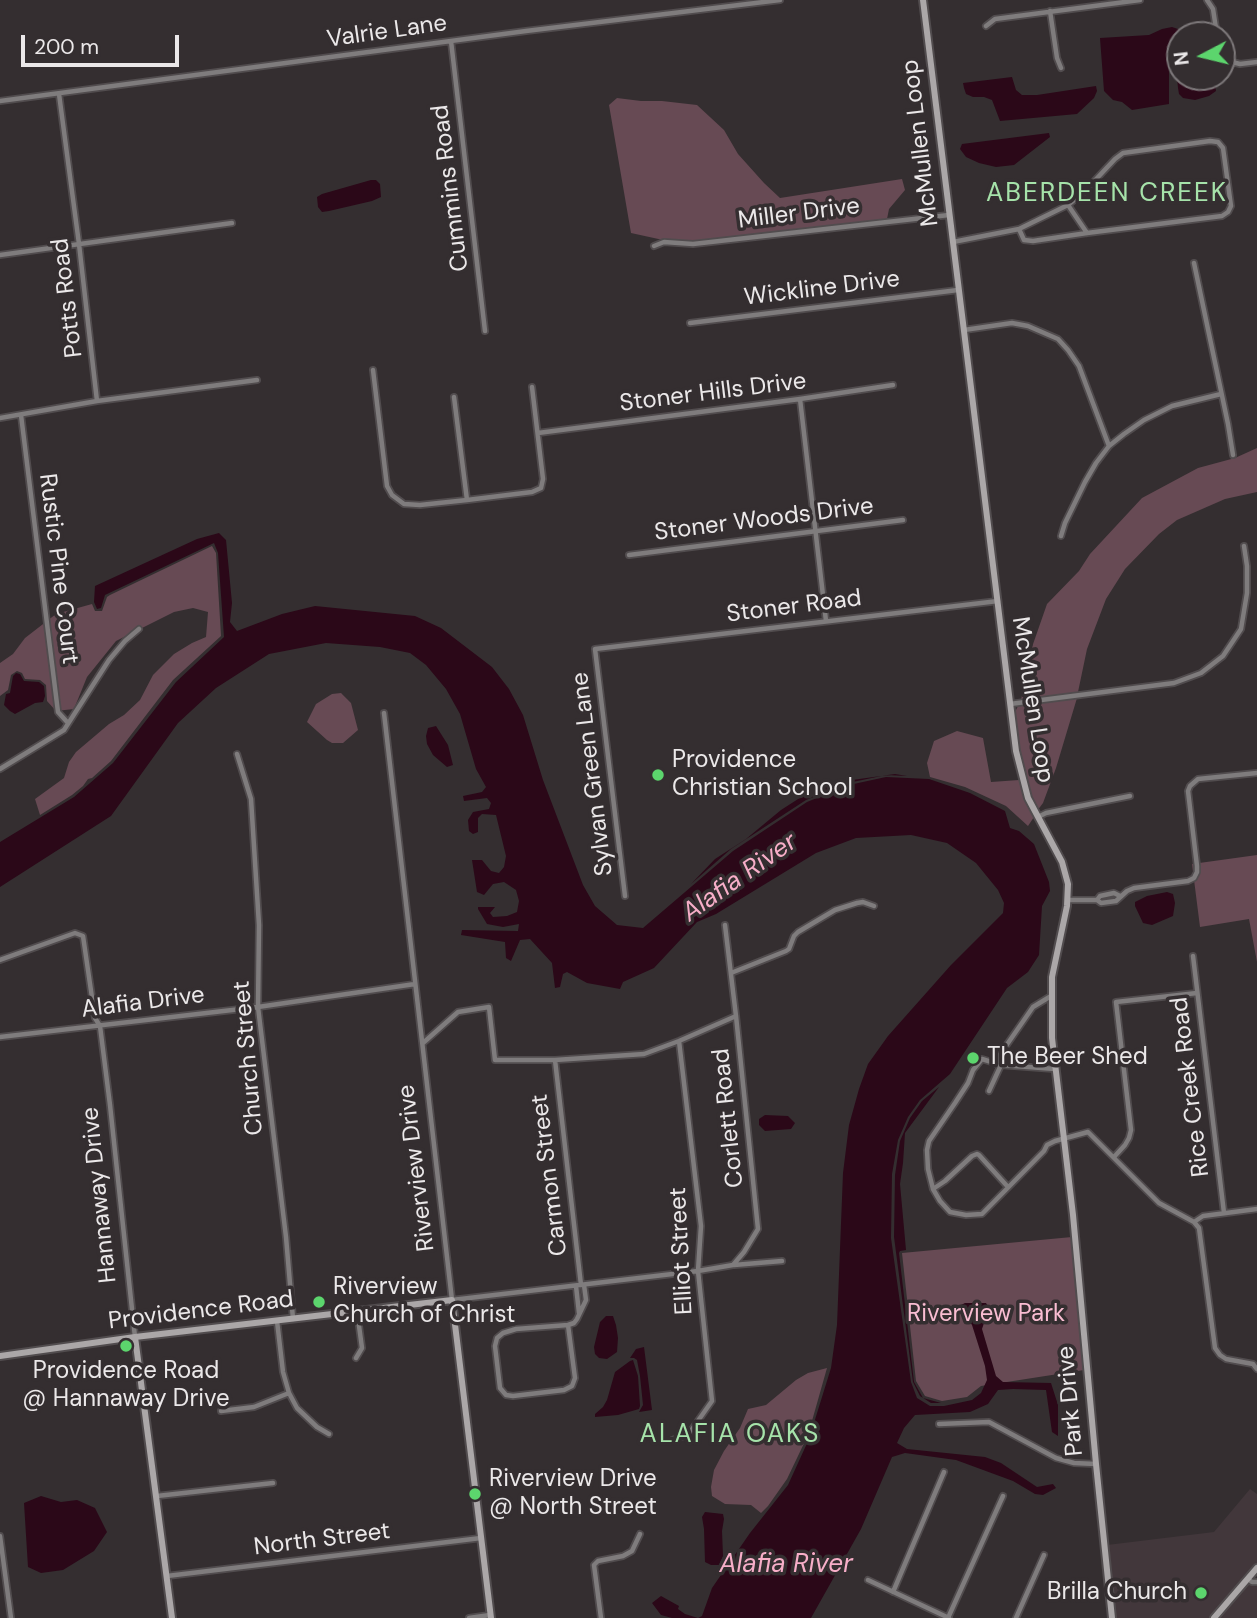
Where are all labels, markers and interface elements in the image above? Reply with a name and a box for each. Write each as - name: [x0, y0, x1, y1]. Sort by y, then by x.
- street label: Valrie Lane: [325, 9, 449, 55]
- scale bar: [24, 21, 182, 65]
- north arrow: [1166, 21, 1236, 91]
- text: 200 m: [34, 33, 99, 61]
- text: N: [1168, 50, 1195, 67]
- street label: McMullen Loop: [896, 58, 946, 228]
- street label: Cummins Road: [426, 103, 476, 273]
- district label: ABERDEEN CREEK: [988, 178, 1226, 210]
- street label: Miller Drive: [737, 192, 861, 236]
- street label: Potts Road: [46, 237, 90, 359]
- street label: Wickline Drive: [743, 265, 901, 313]
- street label: Stoner Hills Drive: [618, 367, 808, 419]
- street label: Rustic Pine Court: [32, 472, 84, 666]
- street label: Stoner Woods Drive: [653, 492, 875, 548]
- street label: Stoner Road: [725, 584, 863, 630]
- street label: McMullen Loop: [1005, 615, 1059, 785]
- street label: Sylvan Green Lane: [566, 670, 620, 878]
- place label: Providence Christian School: [672, 747, 853, 803]
- marker: Providence Christian School: [650, 767, 666, 783]
- water label: Alafia River: [676, 827, 804, 929]
- street label: Church Street: [228, 979, 270, 1137]
- street label: Alafia Drive: [80, 981, 206, 1025]
- street label: Rice Creek Road: [1166, 995, 1216, 1179]
- place label: The Beer Shed: [987, 1044, 1148, 1072]
- street label: Corlett Road: [707, 1047, 751, 1189]
- marker: The Beer Shed: [965, 1050, 981, 1066]
- street label: Riverview Drive: [392, 1083, 442, 1253]
- street label: Carmon Street: [526, 1092, 574, 1258]
- street label: Hannaway Drive: [76, 1106, 124, 1284]
- street label: Elliot Street: [664, 1187, 700, 1315]
- place label: Riverview Church of Christ: [333, 1274, 515, 1330]
- street label: Providence Road: [107, 1285, 295, 1337]
- marker: Riverview Church of Christ: [311, 1294, 327, 1310]
- park label: Riverview Park: [907, 1301, 1065, 1329]
- marker: Providence Road @ Hannaway Drive: [118, 1338, 134, 1354]
- street label: Park Drive: [1052, 1345, 1090, 1457]
- place label: Providence Road @ Hannaway Drive: [22, 1358, 230, 1414]
- district label: ALAFIA OAKS: [641, 1419, 819, 1451]
- place label: Riverview Drive @ North Street: [489, 1466, 657, 1522]
- marker: Riverview Drive @ North Street: [467, 1486, 483, 1502]
- street label: North Street: [252, 1517, 392, 1563]
- water label: Alafia River: [719, 1549, 853, 1581]
- place label: Brilla Church: [1047, 1579, 1187, 1607]
- marker: Brilla Church: [1193, 1585, 1209, 1601]

